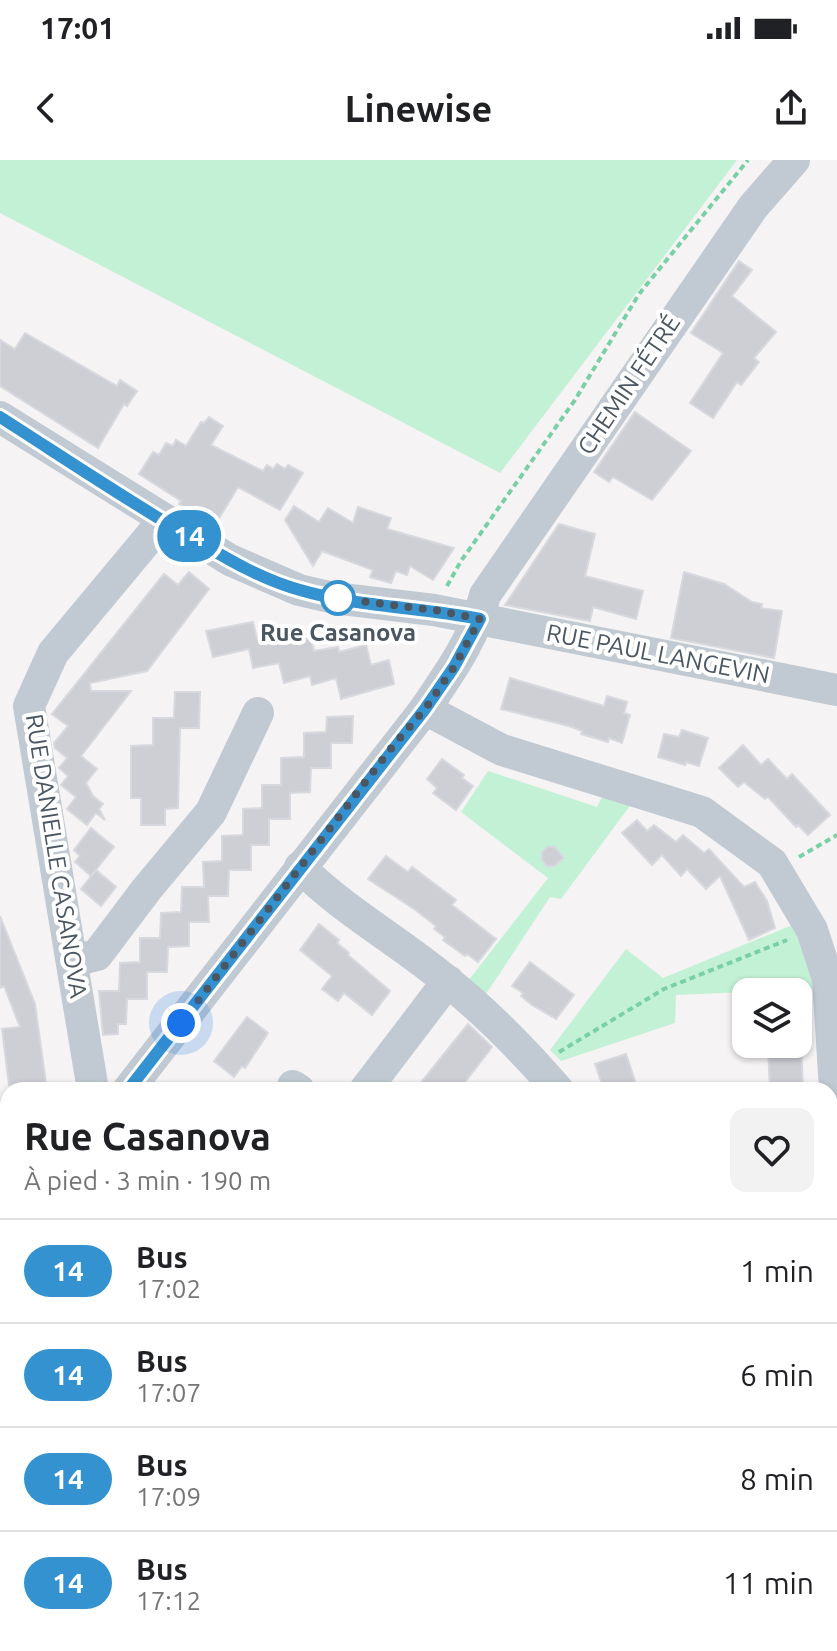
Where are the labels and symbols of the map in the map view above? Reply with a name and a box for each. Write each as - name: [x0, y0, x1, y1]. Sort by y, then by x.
- street label: CHEMIN FÉTRÉ: [571, 309, 685, 460]
- line badge: 14: [153, 510, 225, 562]
- marker: Rue Casanova: [321, 581, 355, 615]
- place label: Rue Casanova: [260, 619, 416, 646]
- street label: RUE PAUL LANGEVIN: [544, 619, 772, 688]
- street label: RUE DANIELLE CASANOVA: [21, 712, 92, 1000]
- your location: [161, 1003, 201, 1043]

